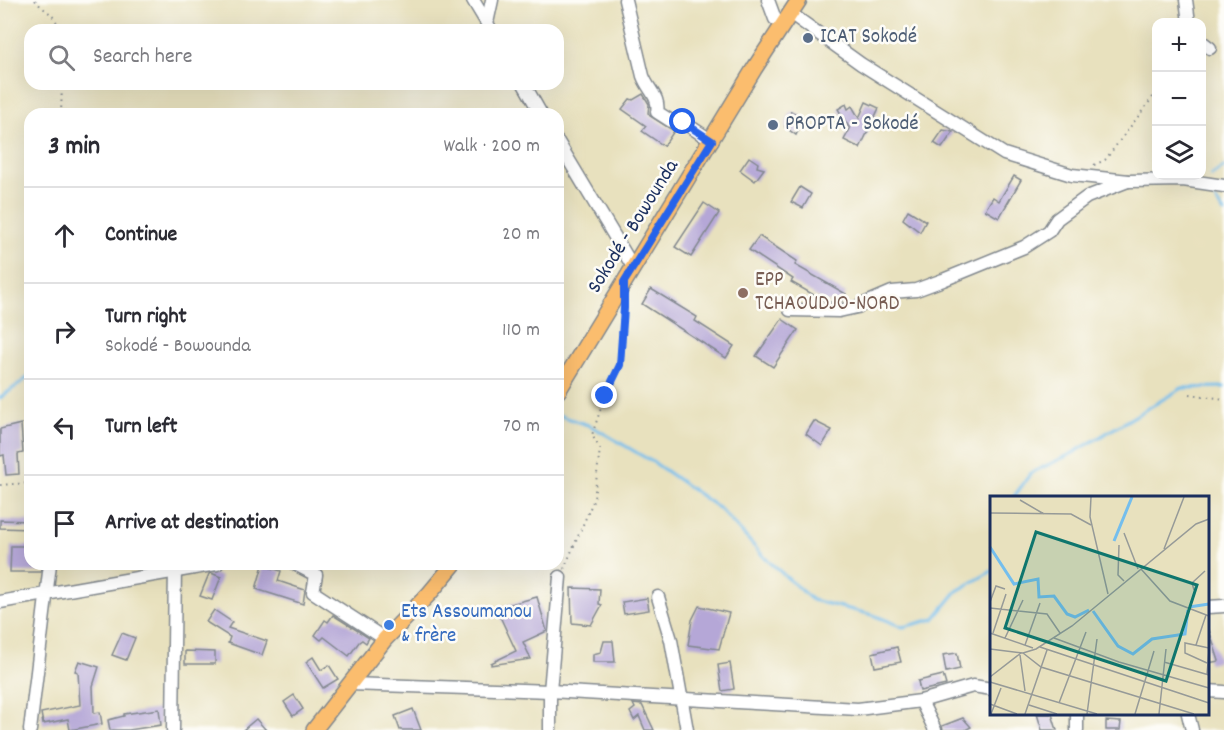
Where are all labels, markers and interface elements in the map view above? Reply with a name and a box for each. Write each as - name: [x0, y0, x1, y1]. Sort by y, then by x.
- map controls: [1152, 18, 1206, 180]
- button: +: [1152, 18, 1206, 72]
- place label: ICAT Sokodé: [820, 23, 917, 53]
- search box: [24, 24, 564, 90]
- marker: ICAT Sokodé: [801, 31, 815, 45]
- icon: search: [45, 41, 78, 74]
- text: Search here: [93, 42, 192, 73]
- button: −: [1152, 72, 1206, 126]
- route start: [669, 108, 695, 134]
- place label: PROPTA - Sokodé: [785, 110, 918, 140]
- marker: PROPTA - Sokodé: [766, 118, 780, 132]
- button: layers: [1152, 126, 1206, 180]
- text: 3 min: [48, 129, 100, 166]
- text: Walk · 200 m: [444, 133, 540, 161]
- street label: Sokodé - Bowounda: [581, 153, 688, 300]
- icon: ahead: [48, 219, 81, 252]
- text: Continue: [105, 220, 177, 251]
- text: 20 m: [502, 221, 540, 249]
- place label: EPP TCHAOUDJO-NORD: [755, 266, 900, 320]
- marker: EPP TCHAOUDJO-NORD: [736, 286, 750, 300]
- text: Turn right: [105, 302, 187, 333]
- icon: right: [48, 315, 81, 348]
- text: 110 m: [502, 317, 540, 345]
- text: Sokodé - Bowounda: [105, 333, 251, 361]
- route end: [591, 382, 617, 408]
- icon: left: [48, 411, 81, 444]
- text: Turn left: [105, 412, 177, 443]
- text: 70 m: [503, 413, 540, 441]
- inset map: [990, 496, 1209, 715]
- icon: arrive: [48, 507, 81, 540]
- text: Arrive at destination: [105, 508, 279, 539]
- place label: Ets Assoumanou & frère: [401, 598, 532, 652]
- marker: Ets Assoumanou & frère: [382, 618, 396, 632]

